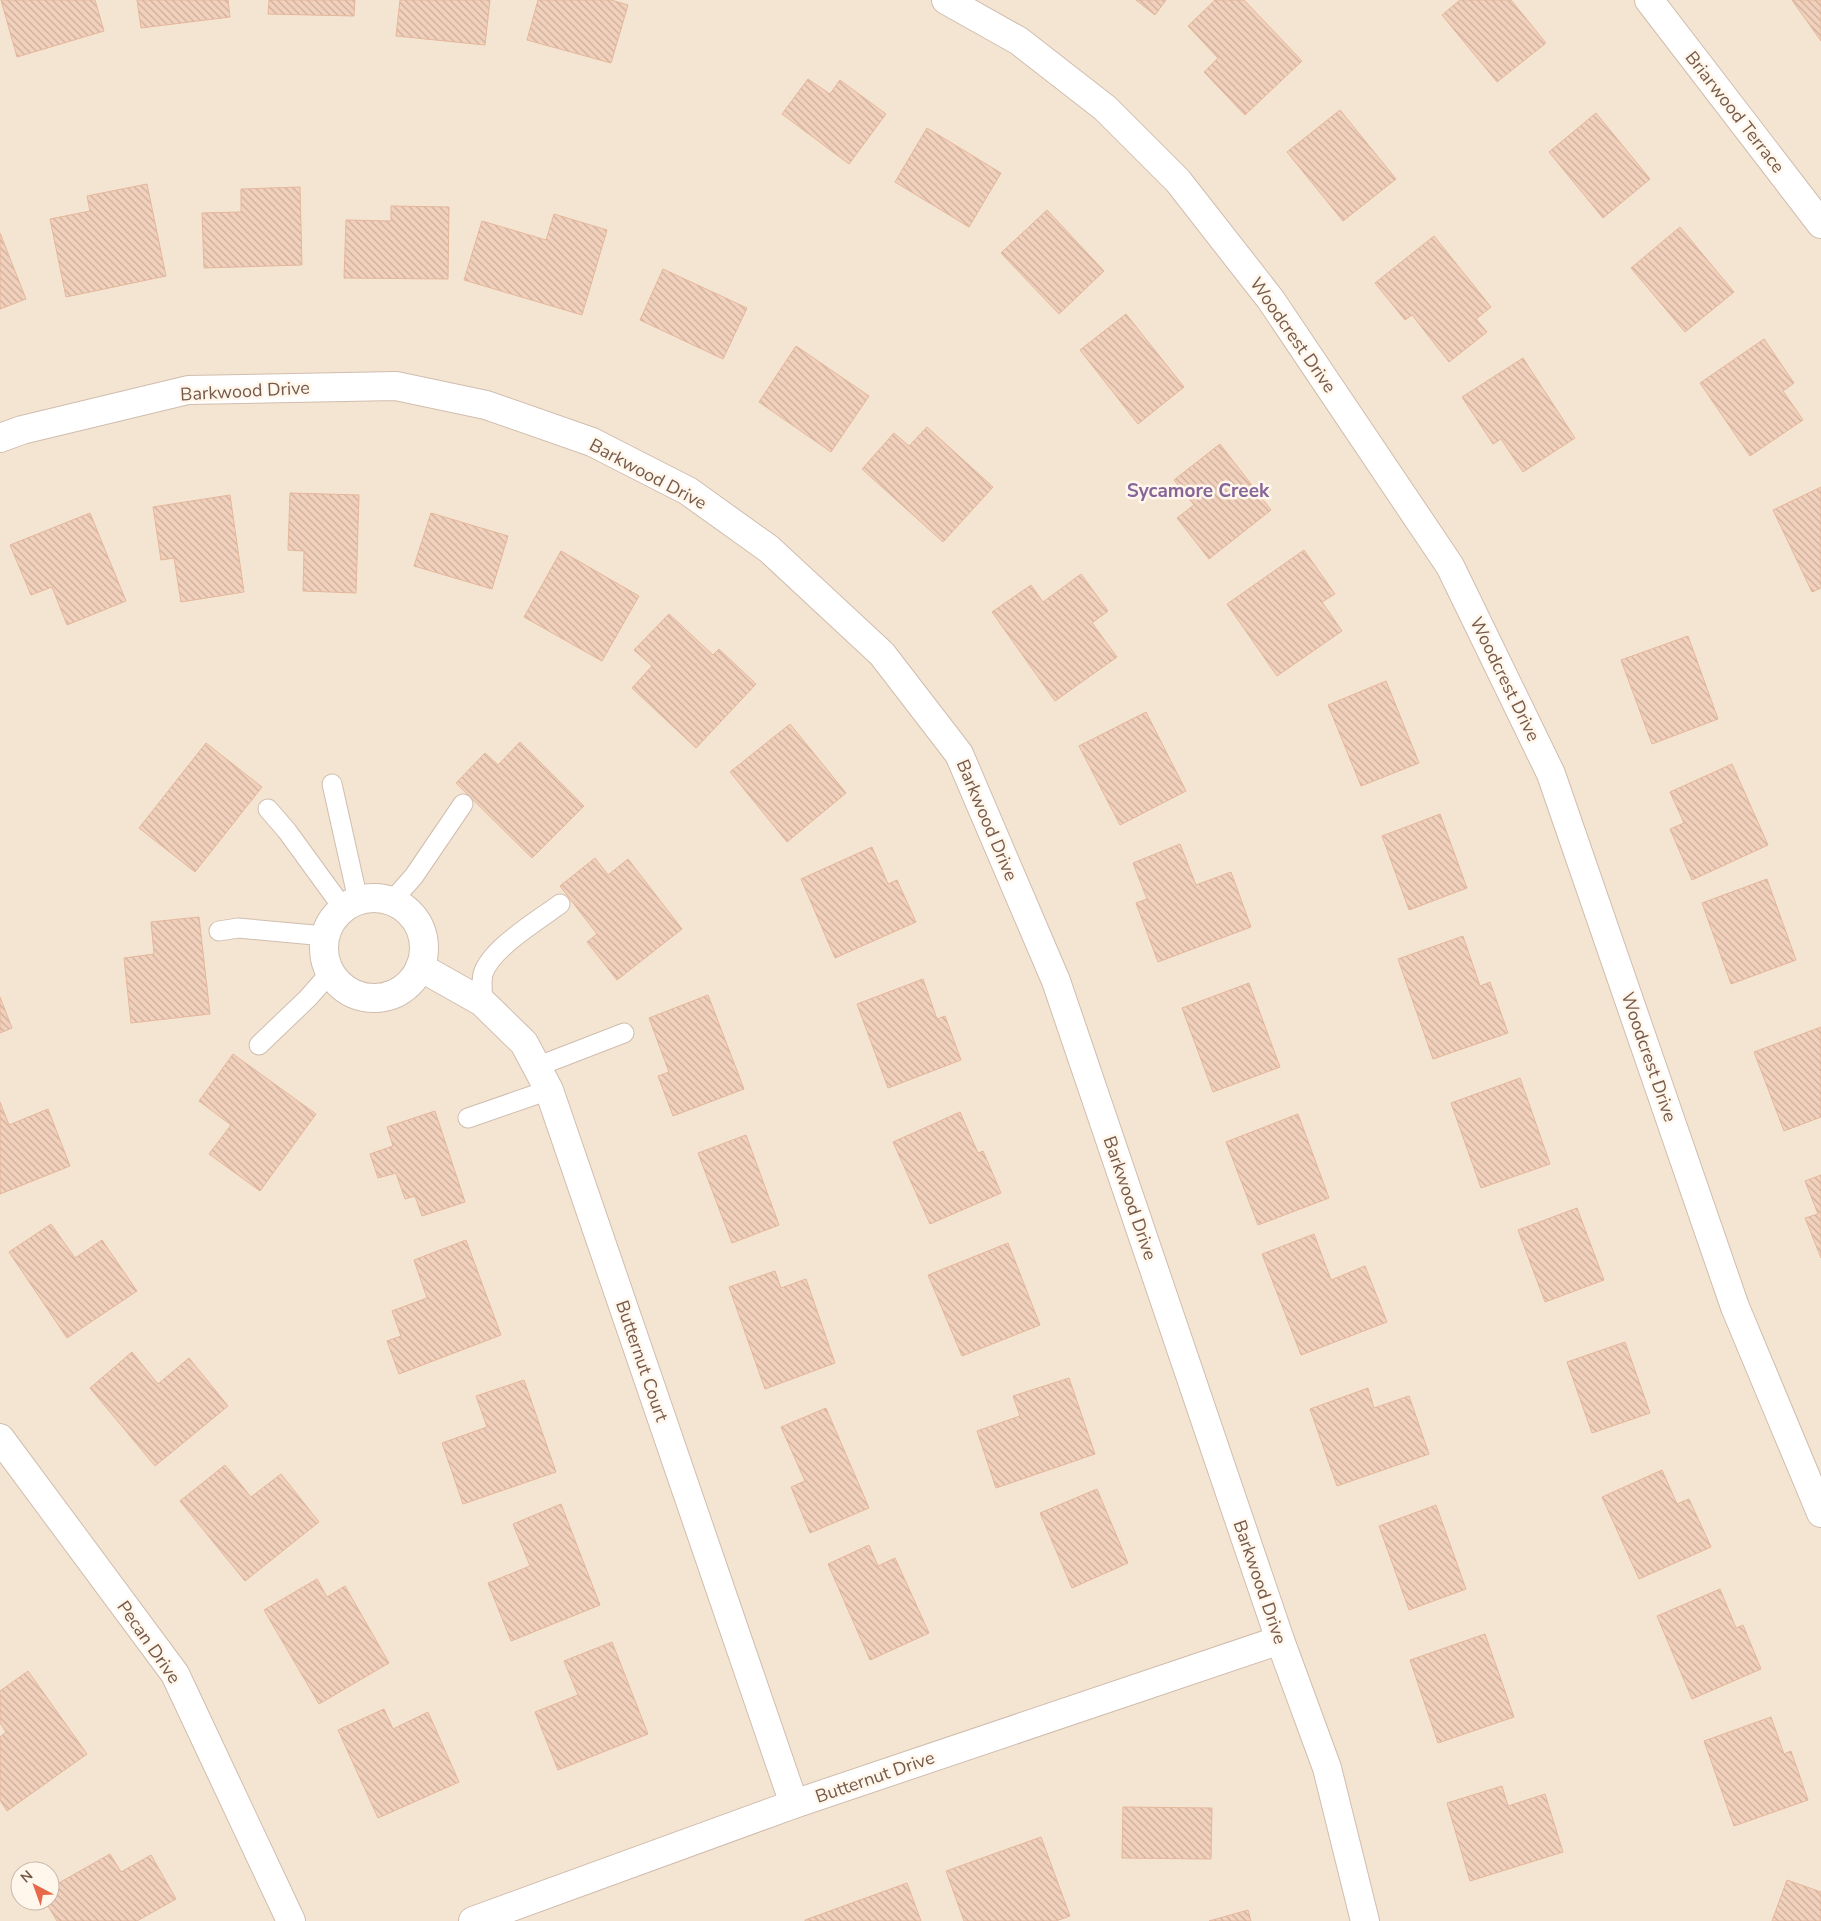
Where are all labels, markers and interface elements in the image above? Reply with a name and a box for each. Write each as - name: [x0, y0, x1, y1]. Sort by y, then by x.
- street label: Briarwood Terrace: [1680, 46, 1790, 178]
- street label: Woodcrest Drive: [1244, 273, 1342, 397]
- street label: Barkwood Drive: [180, 376, 310, 406]
- street label: Barkwood Drive: [585, 433, 711, 515]
- district label: Sycamore Creek: [1127, 478, 1270, 504]
- street label: Woodcrest Drive: [1464, 613, 1546, 745]
- street label: Barkwood Drive: [951, 756, 1023, 884]
- street label: Woodcrest Drive: [1616, 989, 1682, 1125]
- street label: Barkwood Drive: [1098, 1133, 1162, 1263]
- street label: Butternut Court: [610, 1297, 674, 1425]
- street label: Barkwood Drive: [1228, 1517, 1292, 1647]
- street label: Pecan Drive: [112, 1596, 186, 1688]
- street label: Butternut Drive: [812, 1745, 938, 1809]
- north arrow: [10, 1861, 60, 1911]
- text: N: [17, 1866, 37, 1887]

